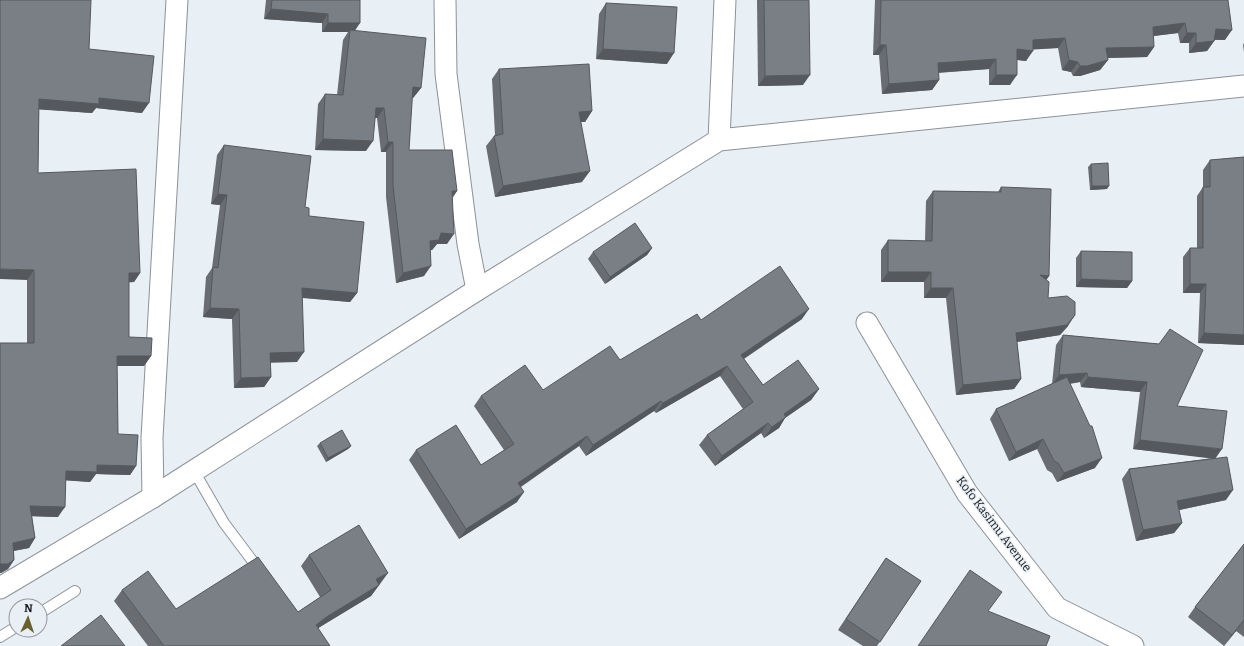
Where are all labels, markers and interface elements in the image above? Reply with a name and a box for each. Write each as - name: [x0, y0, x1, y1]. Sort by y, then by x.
- street label: Kofo Kasimu Avenue: [954, 474, 1034, 574]
- north arrow: [8, 598, 48, 638]
- text: N: [24, 602, 34, 615]

